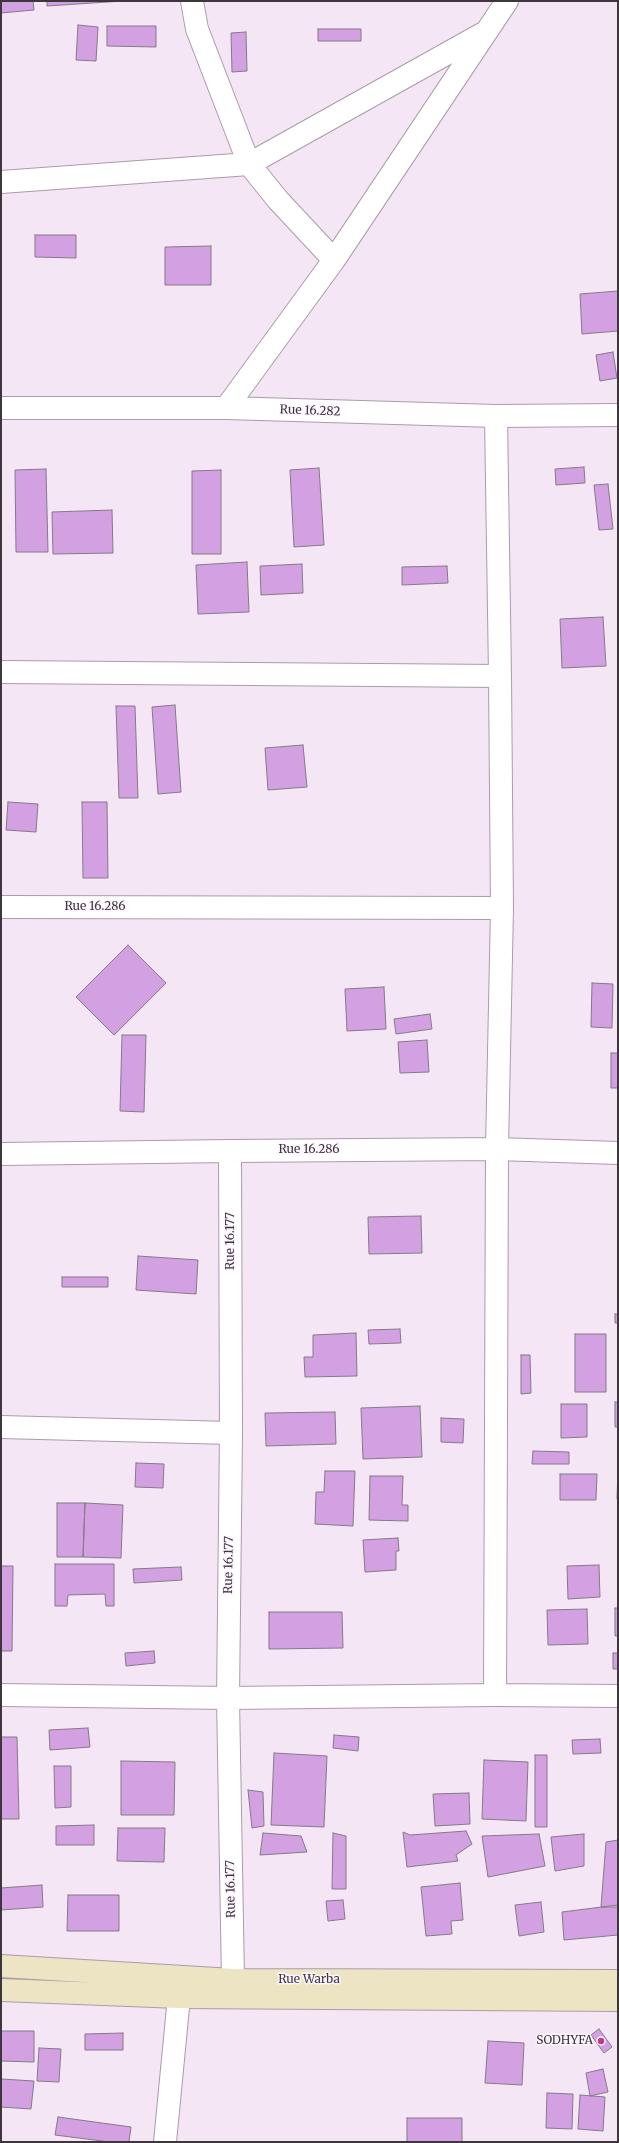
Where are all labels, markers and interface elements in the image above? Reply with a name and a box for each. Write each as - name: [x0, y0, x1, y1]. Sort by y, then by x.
- street label: Rue 16.282: [279, 403, 341, 419]
- street label: Rue 16.286: [64, 900, 126, 914]
- street label: Rue 16.286: [278, 1143, 340, 1157]
- street label: Rue 16.177: [224, 1212, 238, 1270]
- street label: Rue 16.177: [221, 1536, 237, 1594]
- street label: Rue 16.177: [223, 1860, 239, 1918]
- street label: Rue Warba: [278, 1973, 340, 1987]
- place label: SODHYFA: [536, 2034, 593, 2048]
- marker: SODHYFA: [596, 2036, 606, 2046]

